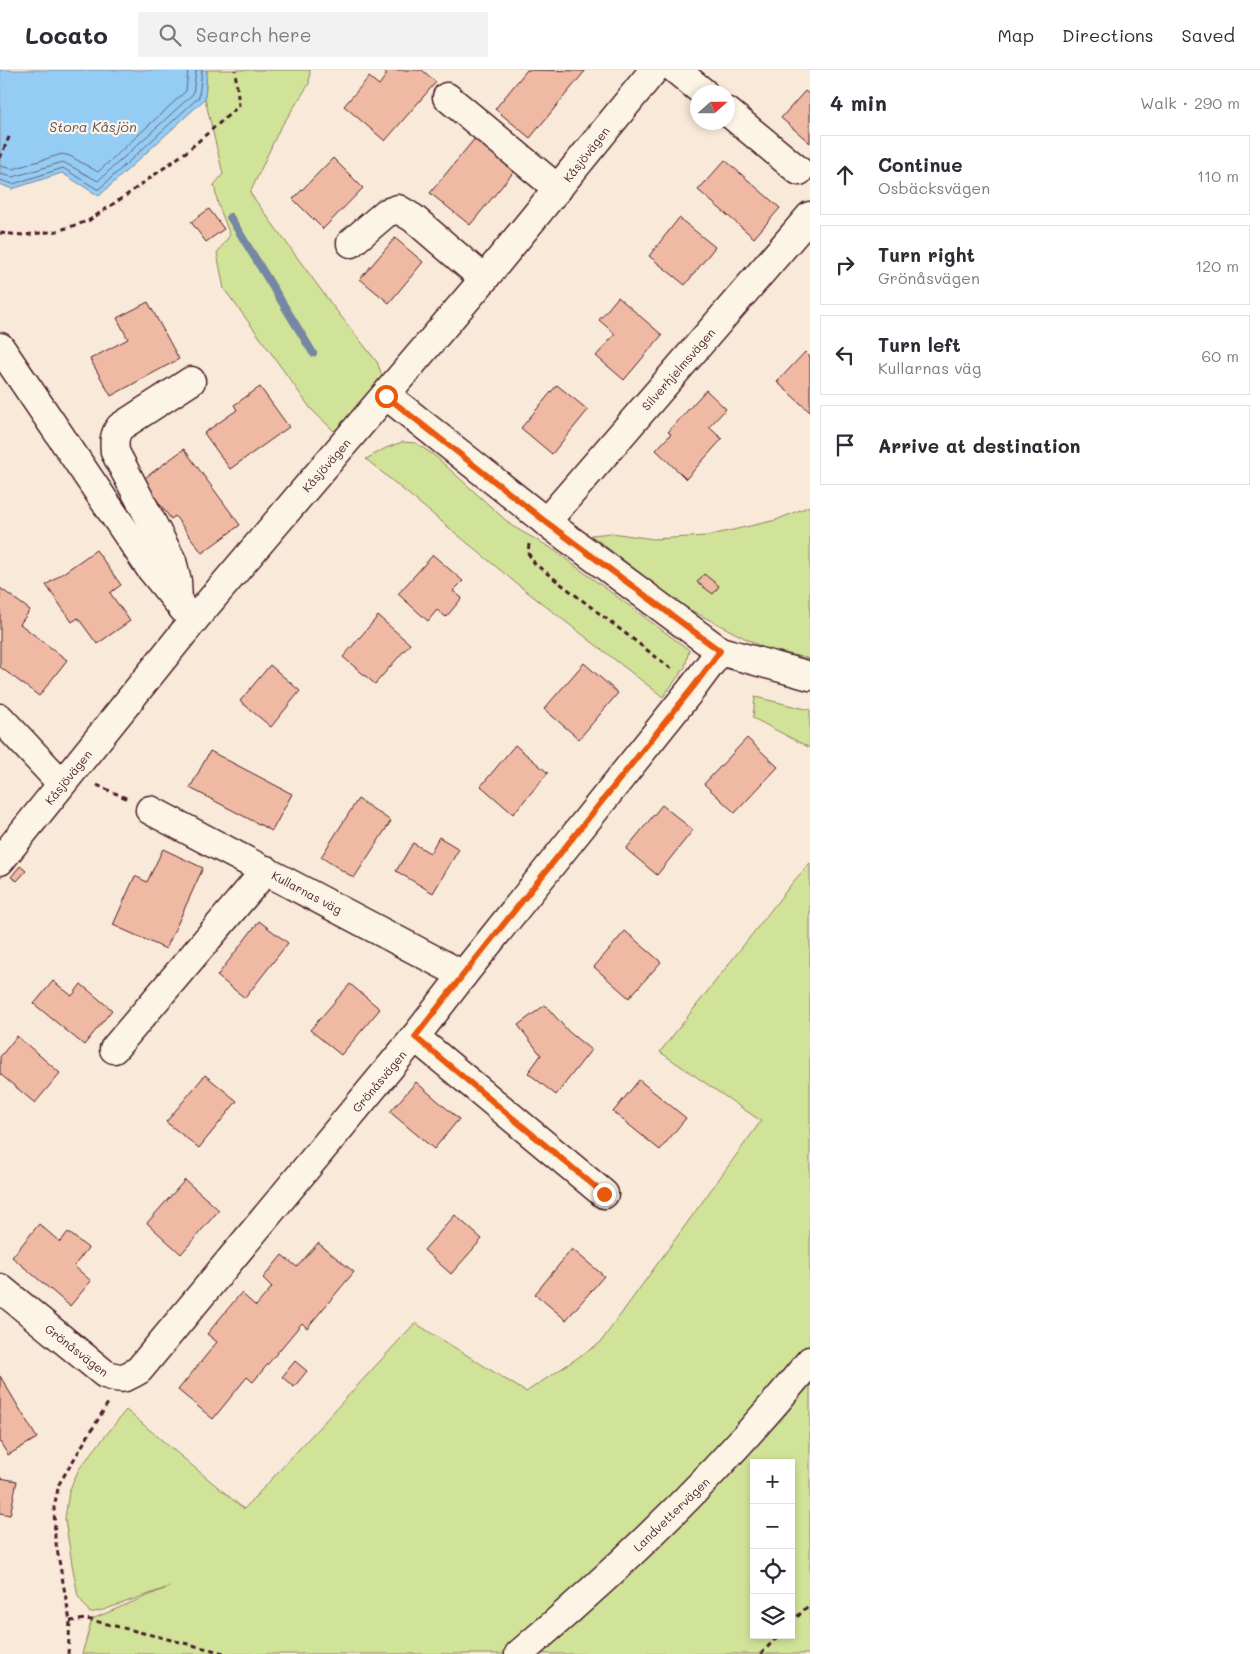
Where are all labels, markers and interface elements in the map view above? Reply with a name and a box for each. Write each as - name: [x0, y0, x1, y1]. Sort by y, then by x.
- search box: [138, 12, 488, 57]
- text: Locato: [25, 19, 108, 50]
- icon: search: [156, 21, 184, 49]
- text: Search here: [196, 22, 311, 47]
- text: Map: [997, 23, 1034, 47]
- text: Directions: [1062, 23, 1154, 47]
- text: Saved: [1182, 23, 1235, 47]
- north arrow: [690, 85, 735, 130]
- text: 4 min: [830, 89, 887, 116]
- text: Walk · 290 m: [1140, 92, 1240, 113]
- water label: Stora Kåsjön: [49, 117, 137, 136]
- street label: Kåsjövägen: [559, 123, 613, 185]
- text: Continue: [878, 152, 963, 177]
- icon: ahead: [831, 161, 859, 189]
- text: 110 m: [1197, 165, 1239, 186]
- text: Osbäcksvägen: [878, 177, 990, 198]
- text: Turn right: [878, 242, 975, 267]
- icon: right: [831, 251, 859, 279]
- text: 120 m: [1195, 255, 1239, 276]
- text: Grönåsvägen: [878, 267, 980, 288]
- street label: Silverhjelmsvägen: [638, 324, 718, 414]
- text: Turn left: [878, 332, 961, 357]
- icon: left: [831, 341, 859, 369]
- text: 60 m: [1202, 345, 1239, 366]
- text: Kullarnas väg: [878, 357, 981, 378]
- route start: [375, 385, 398, 408]
- icon: arrive: [831, 431, 859, 459]
- text: Arrive at destination: [878, 433, 1081, 458]
- street label: Kåsjövägen: [298, 435, 354, 495]
- street label: Kåsjövägen: [41, 746, 95, 808]
- street label: Kullarnas väg: [269, 867, 345, 917]
- street label: Grönåsvägen: [348, 1047, 410, 1115]
- route end: [593, 1183, 616, 1206]
- street label: Grönåsvägen: [42, 1320, 112, 1380]
- map controls: [750, 1459, 795, 1639]
- button: +: [750, 1459, 795, 1504]
- street label: Landvettervägen: [629, 1473, 713, 1555]
- button: −: [750, 1504, 795, 1549]
- button: locate: [750, 1549, 795, 1594]
- button: layers: [750, 1594, 795, 1639]

